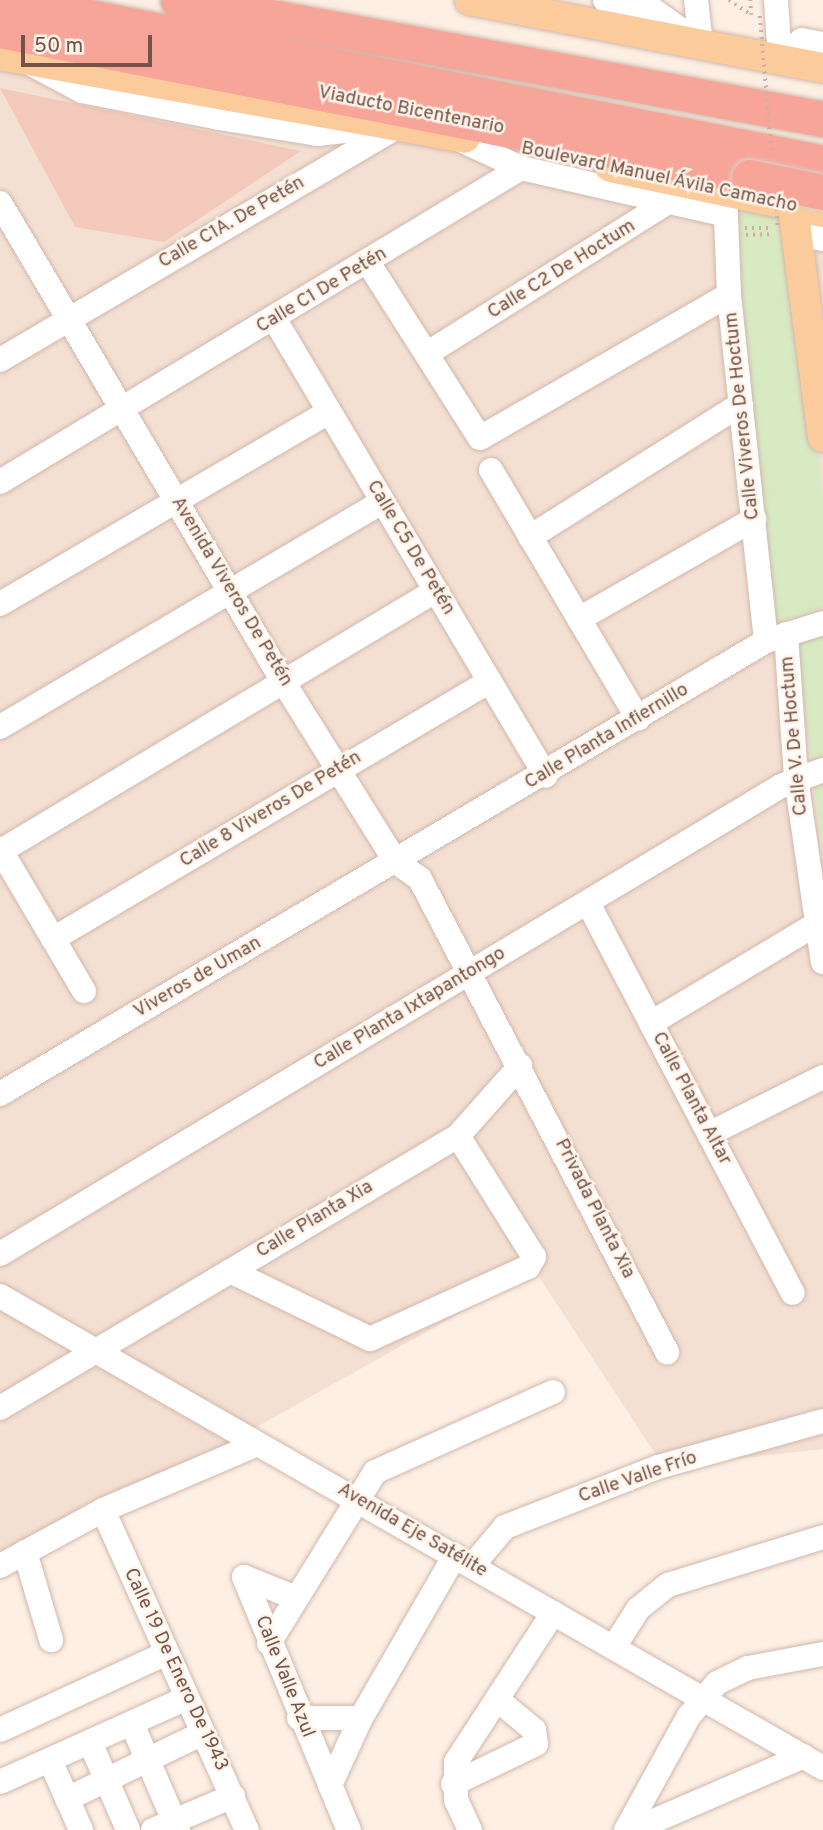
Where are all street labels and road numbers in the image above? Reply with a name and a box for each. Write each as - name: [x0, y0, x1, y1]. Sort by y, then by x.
- street label: Viaducto Bicentenario: [316, 82, 506, 140]
- street label: Boulevard Manuel Ávila Camacho: [519, 137, 799, 219]
- street label: Calle C1A. De Petén: [155, 172, 309, 274]
- street label: Calle C2 De Hoctum: [484, 215, 640, 325]
- street label: Calle C1 De Petén: [253, 243, 391, 339]
- street label: Calle Viveros De Hoctum: [721, 311, 765, 521]
- street label: Calle C5 De Petén: [361, 477, 459, 619]
- street label: Avenida Viveros De Petén: [165, 493, 297, 691]
- street label: Calle V. De Hoctum: [777, 655, 813, 817]
- street label: Calle Planta Infiernillo: [521, 679, 693, 795]
- street label: Calle 8 Viveros De Petén: [176, 747, 366, 873]
- street label: Viveros de Uman: [130, 932, 266, 1024]
- street label: Calle Planta Ixtapantongo: [310, 943, 510, 1075]
- street label: Calle Planta Altar: [646, 1028, 736, 1170]
- street label: Privada Planta Xia: [549, 1135, 639, 1283]
- street label: Calle Planta Xia: [253, 1176, 377, 1264]
- street label: Calle Valle Frío: [575, 1447, 701, 1509]
- street label: Avenida Eje Satélite: [333, 1479, 491, 1583]
- street label: Calle 19 De Enero De 1943: [118, 1565, 232, 1775]
- street label: Calle Valle Azul: [249, 1612, 319, 1742]

